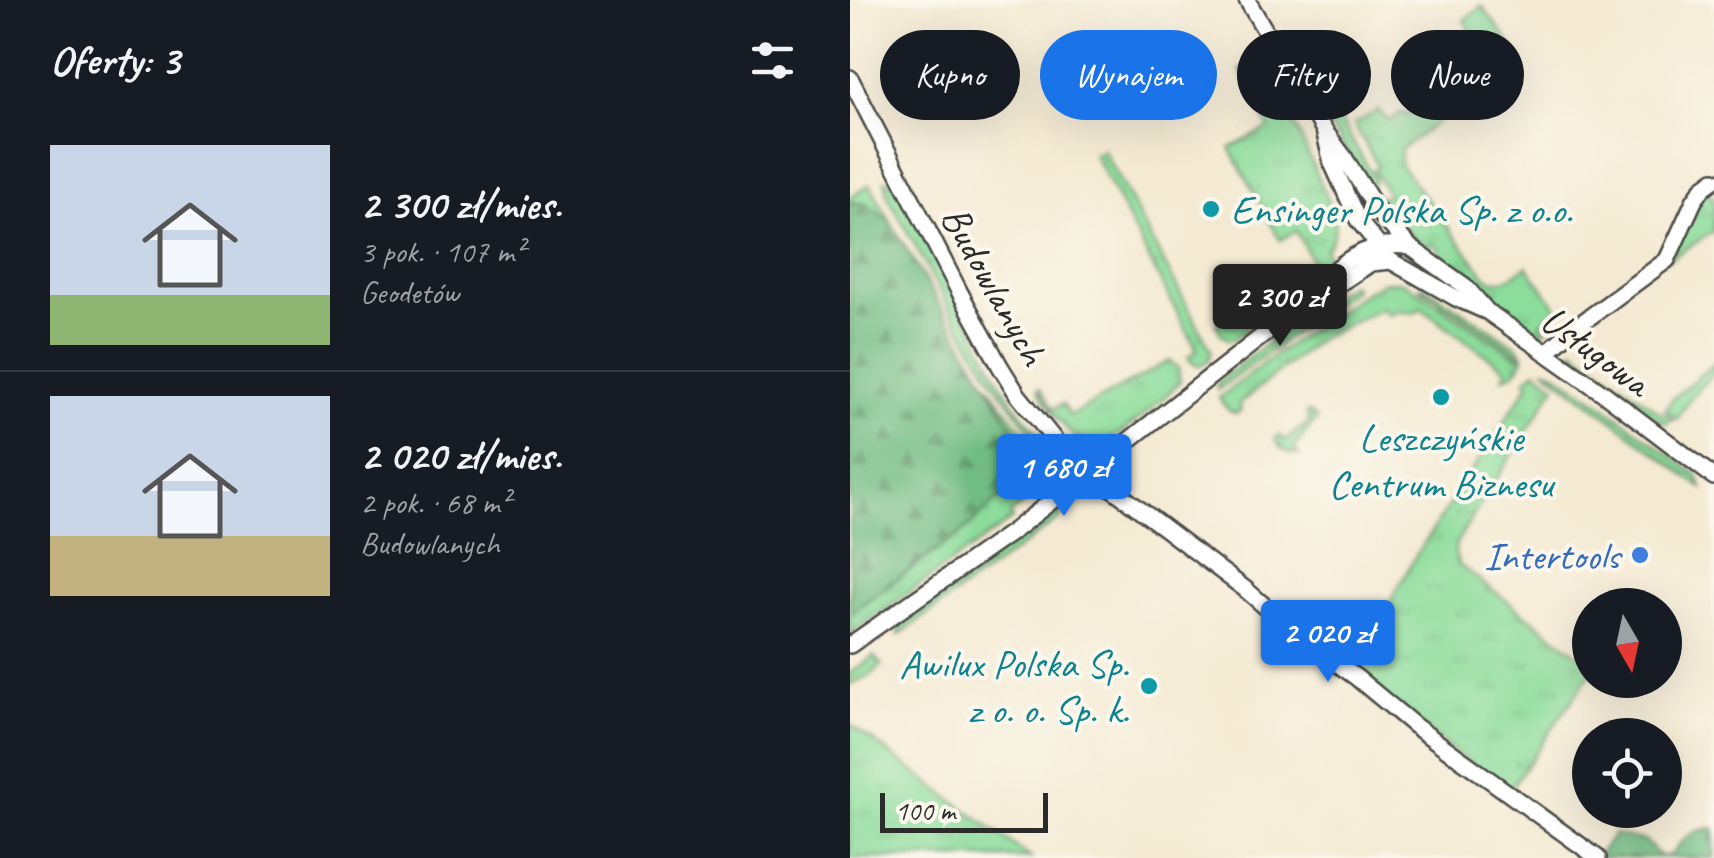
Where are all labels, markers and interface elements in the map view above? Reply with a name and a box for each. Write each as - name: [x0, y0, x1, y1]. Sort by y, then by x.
- chip: Kupno: [880, 30, 1020, 120]
- chip: Wynajem: [1040, 30, 1217, 120]
- chip: Filtry: [1237, 30, 1371, 120]
- chip: Nowe: [1391, 30, 1524, 120]
- icon: filters: [745, 33, 800, 88]
- text: Oferty: 3: [50, 34, 179, 87]
- text: 2 300 zł/mies.: [360, 178, 562, 231]
- icon: home: [130, 185, 250, 305]
- place label: Ensinger Polska Sp. z o.o.: [1231, 185, 1573, 235]
- street label: Budowlanych: [930, 197, 1059, 376]
- marker: Ensinger Polska Sp. z o.o.: [1200, 198, 1222, 220]
- text: 3 pok. · 107 m²: [360, 231, 524, 272]
- pin: 2 300 zł: [1177, 264, 1383, 349]
- text: Geodetów: [360, 272, 459, 313]
- text: 2 300 zł: [1235, 276, 1325, 317]
- street label: Usługowa: [1531, 295, 1663, 409]
- marker: Leszczyńskie Centrum Biznesu: [1430, 386, 1452, 408]
- place label: Leszczyńskie Centrum Biznesu: [1329, 413, 1556, 509]
- text: 2 020 zł/mies.: [360, 429, 562, 482]
- pin: 1 680 zł: [961, 434, 1167, 519]
- icon: home: [130, 436, 250, 556]
- text: 1 680 zł: [1018, 446, 1110, 487]
- text: 2 pok. · 68 m²: [360, 482, 510, 523]
- text: Budowlanych: [360, 523, 500, 564]
- place label: Intertools: [1484, 531, 1623, 581]
- marker: Intertools: [1629, 544, 1651, 566]
- north arrow: [1572, 588, 1682, 698]
- map controls: [1572, 588, 1682, 828]
- pin: 2 020 zł: [1225, 600, 1431, 685]
- text: 2 020 zł: [1283, 612, 1373, 653]
- place label: Awilux Polska Sp. z o. o. Sp. k.: [899, 639, 1129, 735]
- marker: Awilux Polska Sp. z o. o. Sp. k.: [1138, 675, 1160, 697]
- button: locate: [1572, 718, 1682, 828]
- scale bar: [880, 788, 1048, 832]
- text: 100 m: [895, 793, 955, 828]

